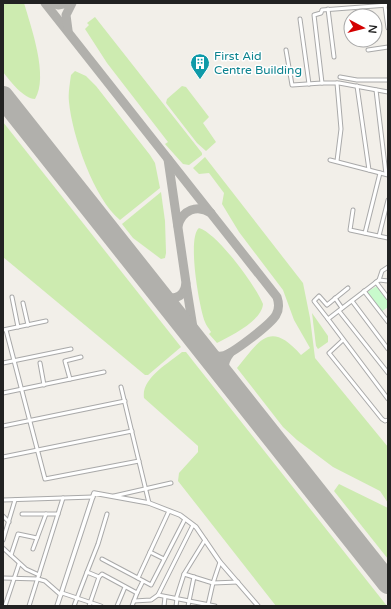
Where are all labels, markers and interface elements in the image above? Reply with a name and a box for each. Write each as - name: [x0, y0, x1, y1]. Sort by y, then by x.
- north arrow: [343, 8, 383, 48]
- text: N: [365, 24, 379, 34]
- place label: First Aid Centre Building: [214, 49, 302, 77]
- building icon: First Aid Centre Building: [189, 52, 211, 80]

